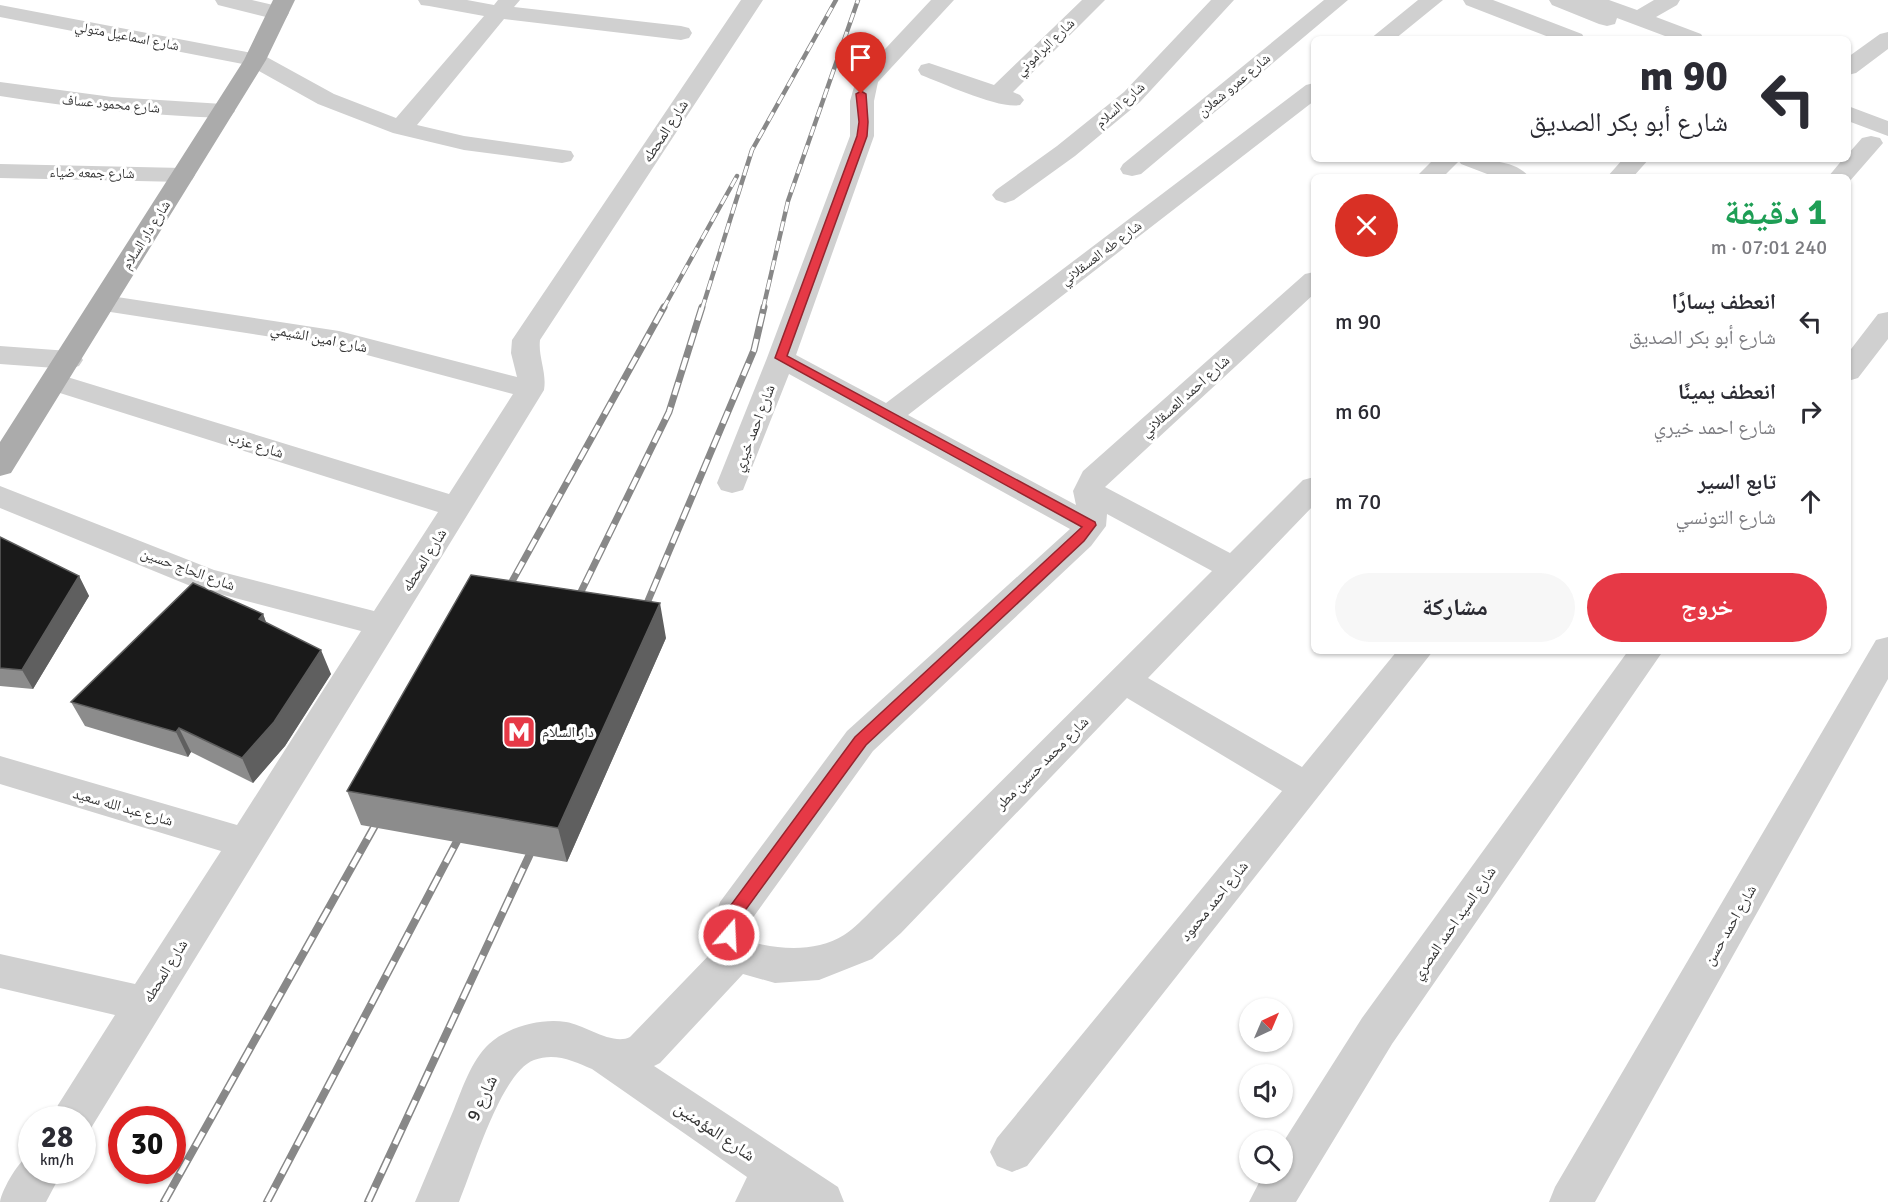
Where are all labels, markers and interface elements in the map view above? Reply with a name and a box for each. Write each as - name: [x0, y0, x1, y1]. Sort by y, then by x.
- street label: شارع البراموني: [1012, 15, 1080, 81]
- street label: شارع اسماعيل متولي: [73, 18, 180, 57]
- pin: [835, 32, 886, 94]
- icon: arrive: [844, 41, 877, 74]
- street label: شارع عمرو شعلان: [1194, 50, 1274, 121]
- text: 90 m: [1639, 51, 1728, 102]
- icon: left: [1749, 60, 1827, 138]
- street label: شارع السلام: [1092, 78, 1149, 132]
- street label: شارع محمود عساف: [61, 91, 161, 118]
- street label: شارع المحطه: [638, 96, 693, 166]
- text: شارع أبو بكر الصديق: [1529, 106, 1728, 139]
- street label: شارع جمعه ضياء: [49, 164, 135, 183]
- text: 1 دقيقة: [1724, 190, 1827, 235]
- button: close: [1335, 194, 1398, 257]
- street label: شارع دار السلام: [118, 197, 175, 273]
- street label: شارع طه العسقلاني: [1057, 217, 1146, 291]
- text: 240 m · 07:01: [1711, 235, 1827, 260]
- text: انعطف يسارًا: [1671, 288, 1776, 315]
- icon: left: [1794, 305, 1827, 338]
- text: 90 m: [1335, 308, 1381, 335]
- street label: شارع امين الشيمي: [269, 320, 369, 359]
- text: شارع أبو بكر الصديق: [1629, 325, 1776, 350]
- street label: شارع احمد العسقلاني: [1137, 351, 1235, 443]
- text: انعطف يمينًا: [1678, 378, 1776, 405]
- street label: شارع احمد خيري: [729, 382, 782, 475]
- icon: right: [1794, 395, 1827, 428]
- text: 60 m: [1335, 398, 1381, 425]
- text: شارع احمد خيري: [1654, 415, 1776, 440]
- street label: شارع عزب: [226, 428, 286, 463]
- text: تابع السير: [1698, 468, 1776, 495]
- icon: ahead: [1794, 485, 1827, 518]
- text: 70 m: [1335, 488, 1381, 515]
- text: شارع التونسي: [1676, 505, 1776, 530]
- street label: شارع المحطه: [398, 525, 451, 595]
- street label: شارع الحاج حسين: [138, 544, 238, 595]
- button: مشاركة: [1335, 573, 1575, 642]
- button: خروج: [1587, 573, 1827, 642]
- street label: شارع محمد حسين مطر: [991, 713, 1093, 815]
- metro station icon: دار السلام: [501, 714, 537, 750]
- place label: دار السلام: [542, 723, 594, 742]
- street label: شارع عبد الله سعيد: [71, 784, 175, 831]
- street label: شارع احمد محمود: [1176, 857, 1253, 945]
- street label: شارع السيد احمد المصري: [1408, 863, 1502, 985]
- street label: شارع احمد حسن: [1700, 882, 1761, 969]
- position arrow: [697, 903, 761, 967]
- street label: شارع المحطه: [139, 936, 192, 1006]
- north arrow: [1239, 998, 1293, 1052]
- map controls: [1239, 998, 1293, 1184]
- button: sound: [1239, 1064, 1293, 1118]
- street label: شارع 9: [462, 1072, 502, 1124]
- street label: شارع المؤمنين: [670, 1096, 760, 1166]
- speed limit sign: 30: [108, 1106, 186, 1184]
- text: 28: [41, 1119, 73, 1156]
- button: search: [1239, 1130, 1293, 1184]
- text: km/h: [40, 1151, 74, 1169]

